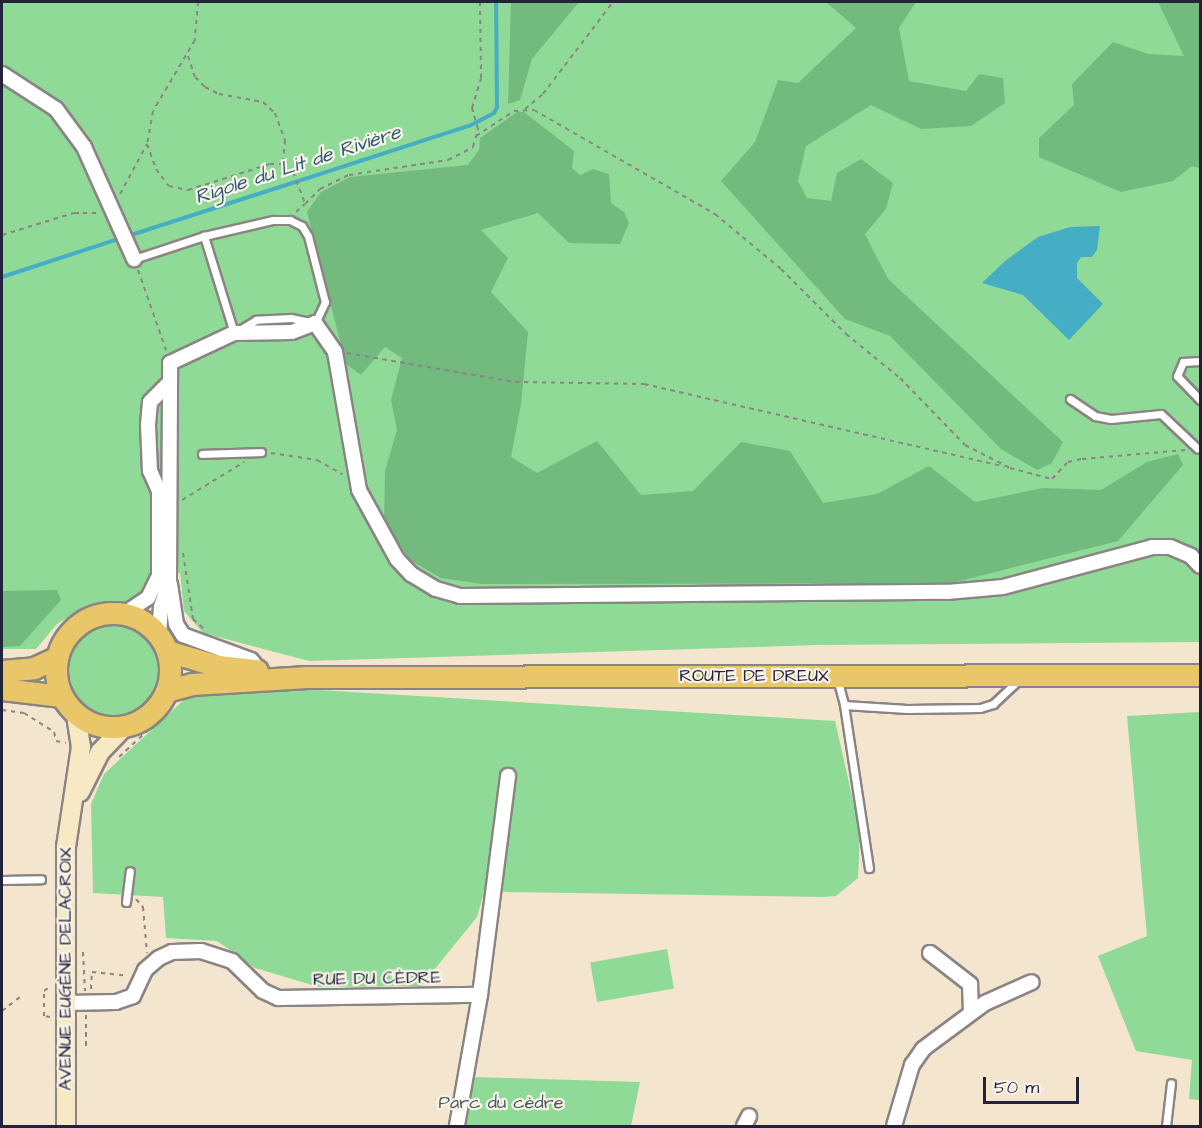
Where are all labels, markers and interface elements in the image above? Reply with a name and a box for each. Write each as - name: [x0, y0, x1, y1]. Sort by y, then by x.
- water label: Rigole du Lit de Rivière: [192, 120, 404, 210]
- street label: ROUTE DE DREUX: [679, 665, 829, 687]
- street label: AVENUE EUGÈNE DELACROIX: [55, 847, 77, 1091]
- street label: RUE DU CÈDRE: [313, 967, 441, 991]
- scale bar: [986, 1065, 1082, 1103]
- text: 50 m: [994, 1075, 1039, 1100]
- park label: Parc du cèdre: [439, 1092, 563, 1114]

